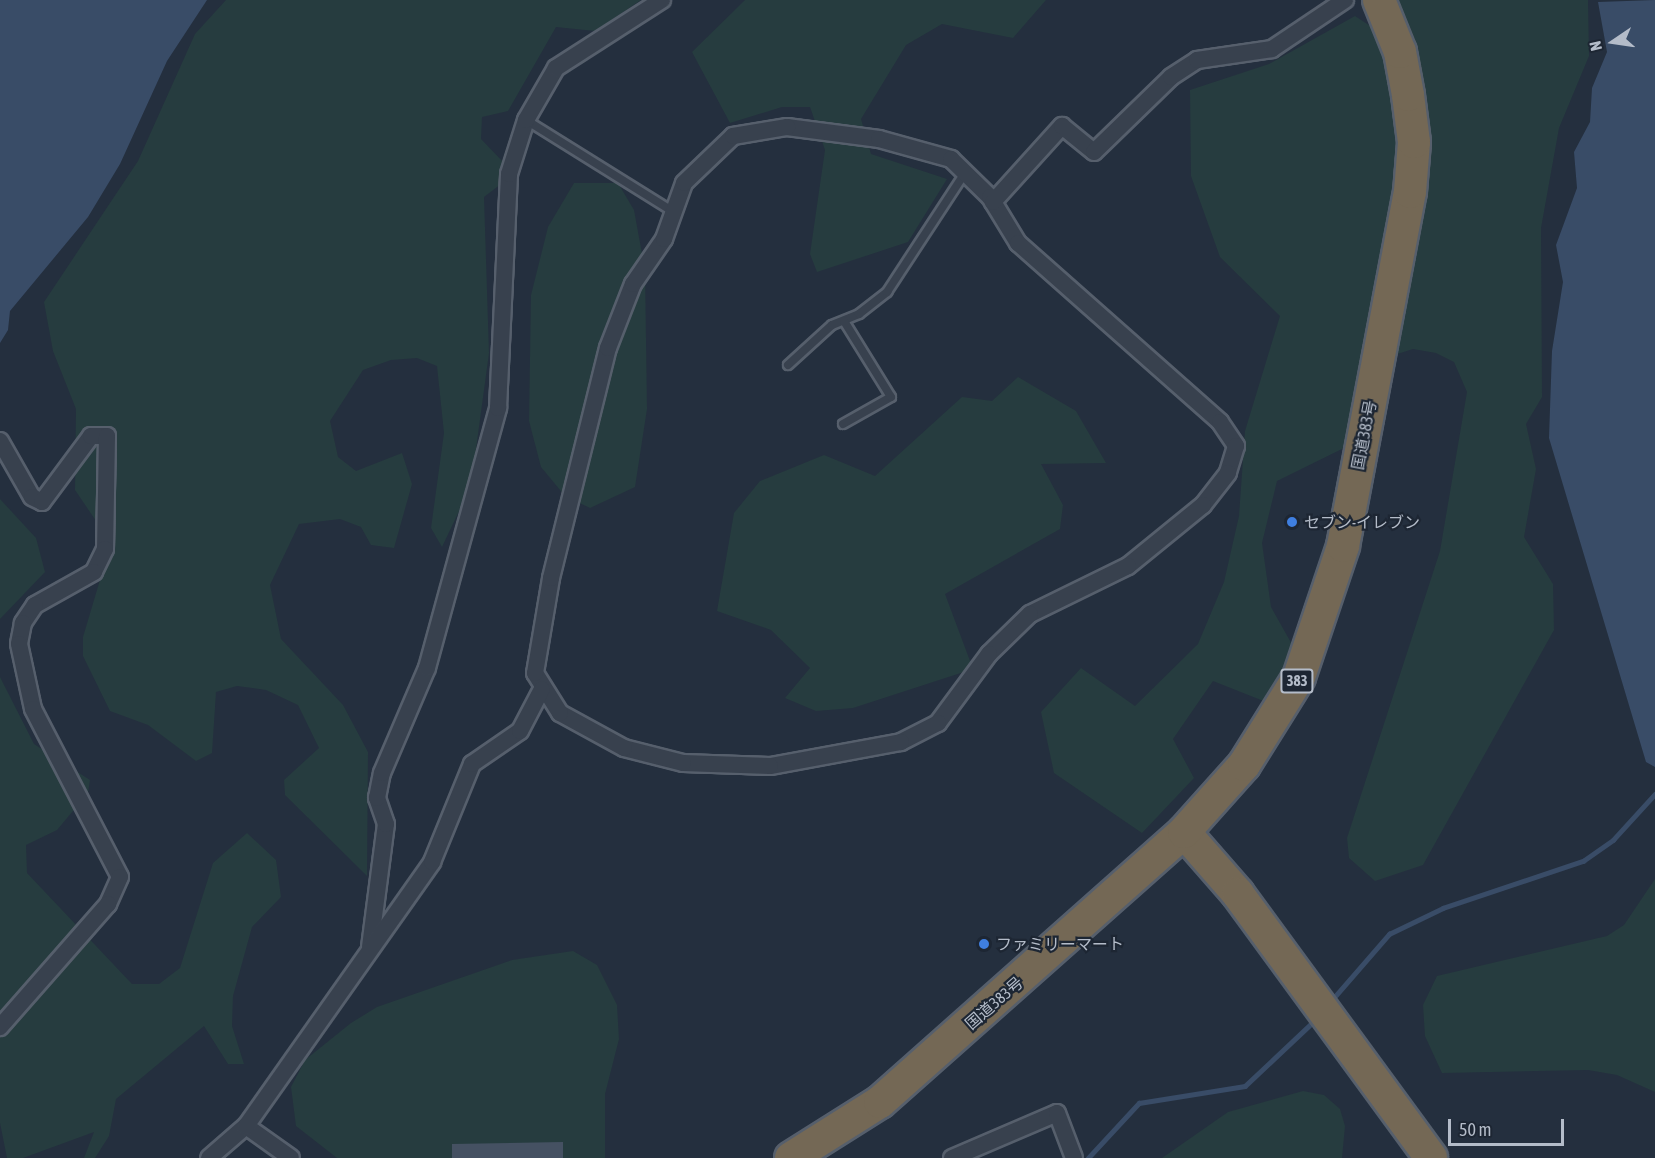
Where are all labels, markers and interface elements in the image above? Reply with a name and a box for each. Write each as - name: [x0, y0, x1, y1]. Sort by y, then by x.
- north arrow: [1583, 12, 1643, 72]
- text: N: [1586, 39, 1605, 53]
- street label: 国道383号: [1348, 399, 1380, 471]
- place label: セブン-イレブン: [1304, 512, 1420, 532]
- marker: セブン-イレブン: [1285, 515, 1299, 529]
- road number: 383: [1279, 669, 1315, 693]
- place label: ファミリーマート: [996, 934, 1124, 954]
- marker: ファミリーマート: [977, 937, 991, 951]
- street label: 国道383号: [961, 973, 1027, 1033]
- scale bar: [1451, 1107, 1566, 1145]
- text: 50 m: [1459, 1119, 1491, 1140]

